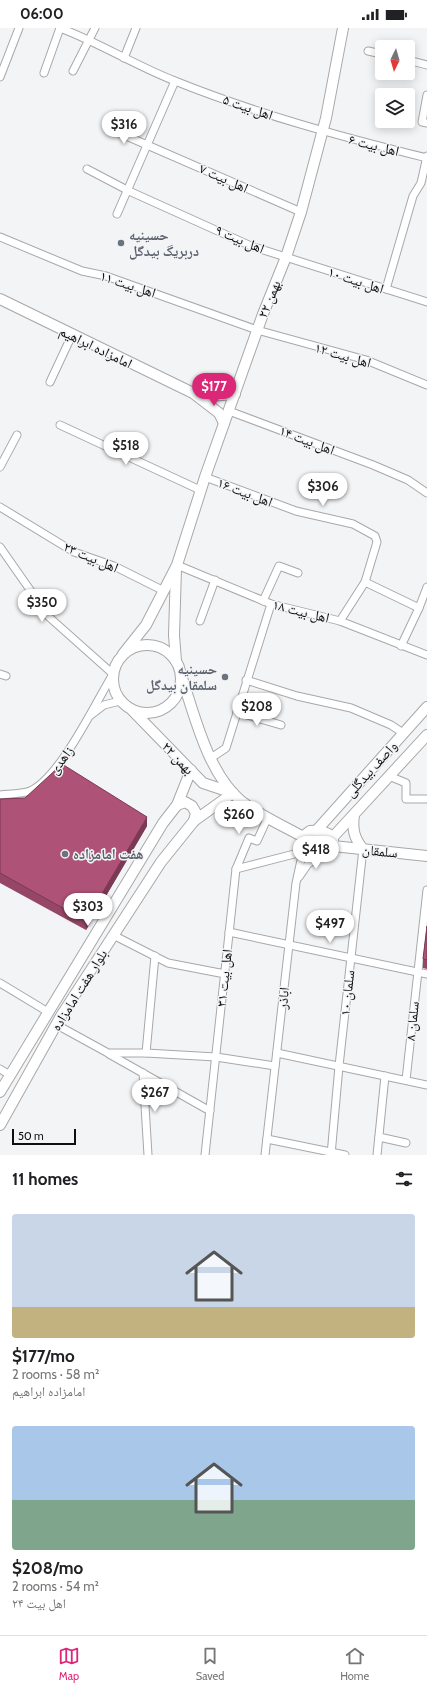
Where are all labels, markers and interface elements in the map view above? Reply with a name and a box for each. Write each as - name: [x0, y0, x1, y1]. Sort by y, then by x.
- text: 06:00: [20, 5, 64, 23]
- north arrow: [375, 40, 415, 80]
- map controls: [375, 40, 415, 128]
- button: layers: [375, 88, 415, 128]
- street label: اهل بیت ۵: [221, 90, 275, 124]
- pin: $316: [100, 111, 148, 145]
- text: $316: [111, 116, 137, 132]
- street label: اهل بیت ۶: [347, 130, 401, 160]
- street label: اهل بیت ۷: [197, 159, 251, 197]
- street label: اهل بیت ۹: [213, 221, 267, 257]
- place label: حسینیه دربریگ بیدگل: [129, 226, 199, 260]
- marker: حسینیه دربریگ بیدگل: [116, 238, 126, 248]
- street label: اهل بیت ۱۰: [326, 262, 386, 298]
- street label: اهل بیت ۱۱: [98, 266, 158, 302]
- street label: ۲۲ بهمن: [253, 277, 285, 320]
- street label: امامزاده ابراهیم: [56, 322, 135, 373]
- street label: اهل بیت ۱۲: [313, 338, 373, 372]
- pin: $177: [190, 373, 238, 407]
- text: $177: [201, 378, 227, 394]
- street label: اهل بیت ۱۴: [277, 421, 337, 459]
- pin: $518: [102, 432, 150, 466]
- text: $518: [112, 437, 140, 453]
- street label: اهل بیت ۱۶: [215, 473, 275, 511]
- pin: $306: [299, 473, 347, 507]
- text: $306: [307, 478, 339, 494]
- street label: اهل بیت ۲۳: [61, 537, 121, 577]
- pin: $350: [18, 589, 66, 623]
- text: $350: [27, 594, 57, 610]
- street label: اهل بیت ۱۸: [271, 595, 331, 627]
- place label: حسینیه سلمقان بیدگل: [146, 660, 217, 694]
- marker: حسینیه سلمقان بیدگل: [220, 672, 230, 682]
- pin: $208: [233, 693, 281, 727]
- text: $208: [241, 698, 273, 714]
- street label: واصف بیدگلی: [341, 737, 401, 801]
- street label: ۲۲ بهمن: [158, 738, 198, 778]
- street label: زاهدی: [44, 742, 78, 778]
- pin: $260: [215, 801, 263, 835]
- text: $260: [224, 806, 254, 822]
- pin: $418: [292, 836, 340, 870]
- street label: سلمقان: [361, 840, 399, 862]
- text: $418: [302, 841, 330, 857]
- place label: هفت امامزاده: [73, 845, 143, 863]
- marker: هفت امامزاده: [60, 849, 70, 859]
- pin: $303: [64, 893, 112, 927]
- text: $303: [73, 898, 103, 914]
- pin: $497: [306, 910, 354, 944]
- text: $497: [315, 915, 345, 931]
- street label: بلوار هفت امامزاده: [47, 946, 111, 1034]
- street label: اهل بیت ۳۱: [212, 948, 236, 1008]
- street label: سلمان ۱۰: [336, 969, 358, 1017]
- street label: اباذر: [273, 986, 293, 1011]
- street label: سلمان ۸: [401, 1000, 423, 1042]
- pin: $267: [131, 1079, 179, 1113]
- text: $267: [141, 1084, 169, 1100]
- scale bar: [12, 1127, 76, 1146]
- text: 50 m: [18, 1129, 44, 1143]
- icon: filters: [393, 1168, 415, 1190]
- text: 11 homes: [12, 1169, 78, 1189]
- icon: home: [178, 1240, 250, 1312]
- text: $177/mo: [12, 1346, 75, 1366]
- text: 2 rooms · 58 m²: [12, 1366, 99, 1382]
- text: امامزاده ابراهیم: [12, 1383, 85, 1399]
- icon: home: [178, 1452, 250, 1524]
- text: $208/mo: [12, 1558, 83, 1578]
- text: 2 rooms · 54 m²: [12, 1578, 99, 1594]
- text: اهل بیت ۲۴: [12, 1595, 66, 1611]
- tab: Map: [58, 1645, 80, 1683]
- tab: Saved: [196, 1645, 224, 1683]
- tab: Home: [340, 1645, 369, 1683]

